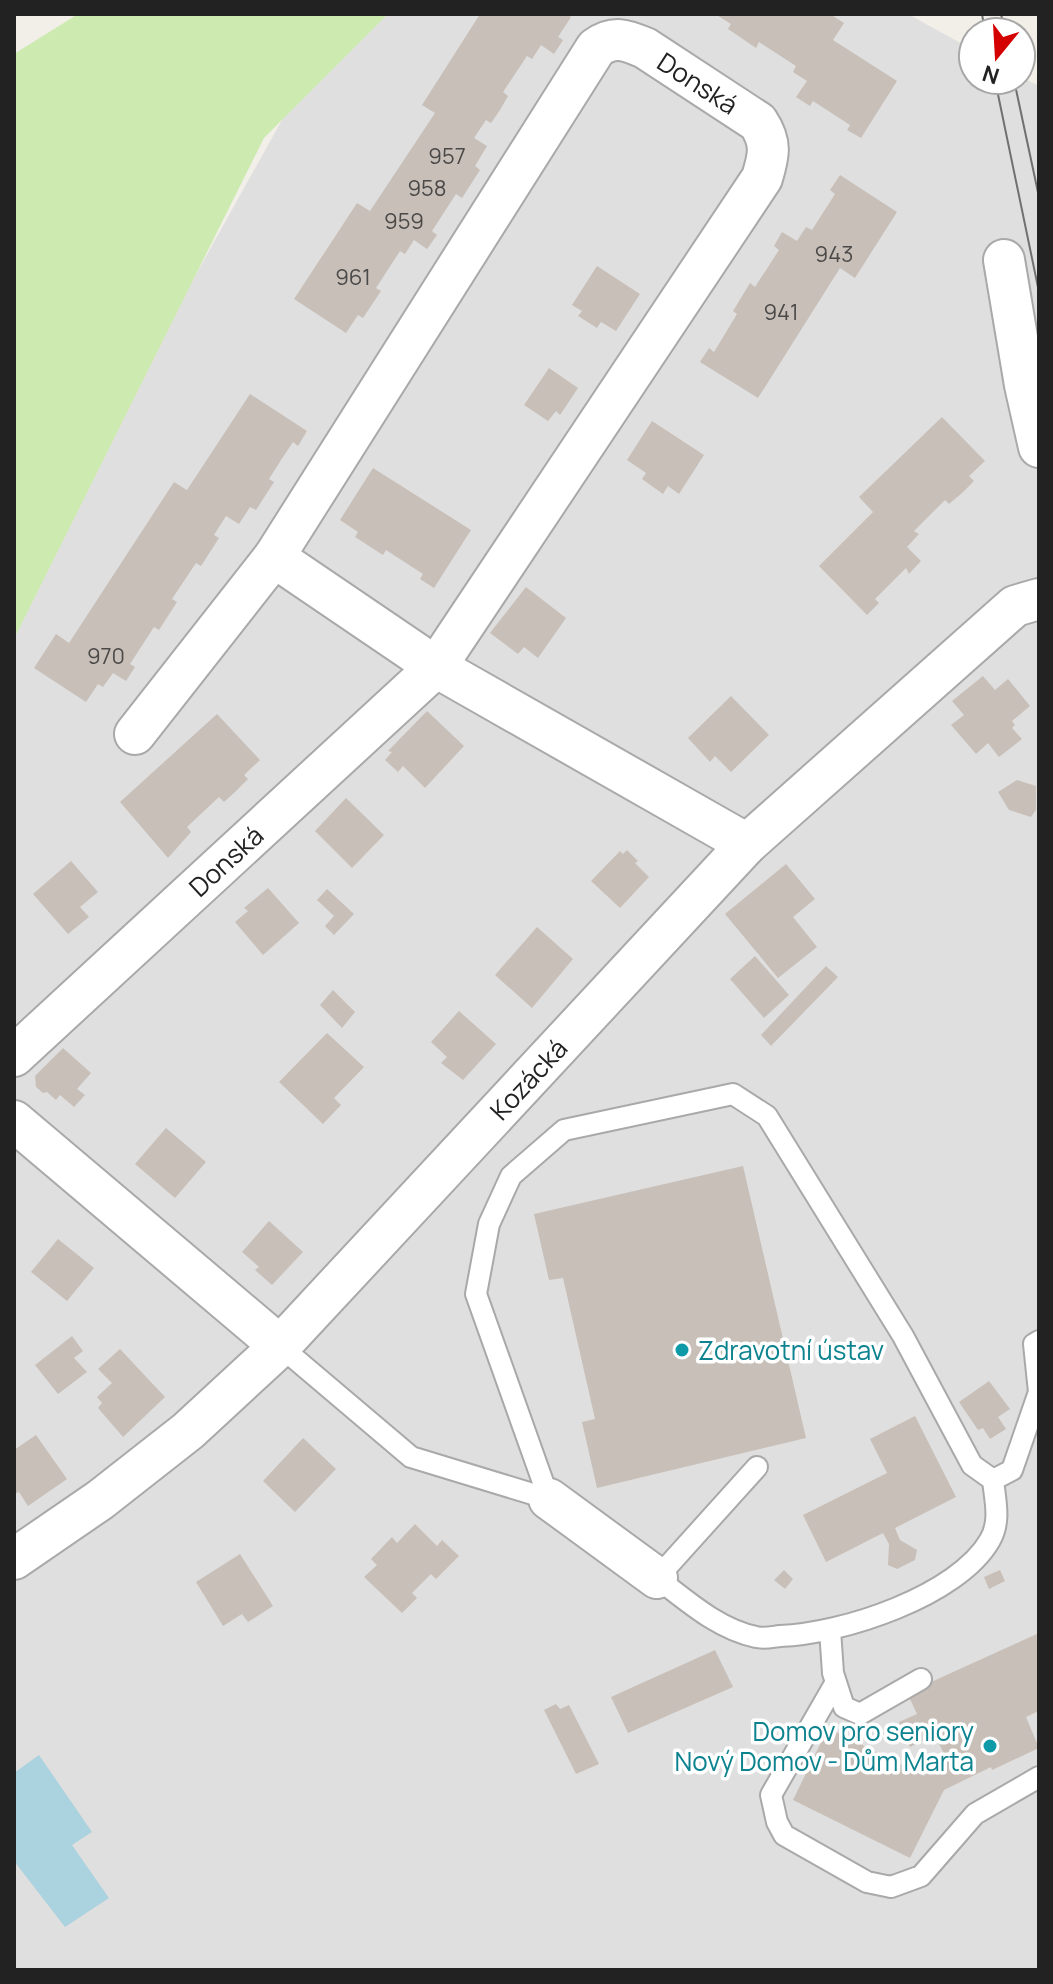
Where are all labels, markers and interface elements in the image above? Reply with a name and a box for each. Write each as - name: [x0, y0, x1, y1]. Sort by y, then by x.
- north arrow: [957, 16, 1037, 96]
- street label: Donská: [651, 44, 745, 122]
- text: N: [979, 58, 1003, 92]
- house number: 957: [428, 141, 466, 171]
- house number: 958: [407, 173, 447, 203]
- house number: 959: [384, 206, 424, 236]
- house number: 943: [815, 239, 853, 269]
- house number: 961: [335, 262, 371, 292]
- house number: 941: [763, 297, 799, 327]
- house number: 970: [87, 641, 125, 671]
- street label: Donská: [181, 817, 271, 904]
- street label: Kozácká: [482, 1031, 575, 1127]
- place label: Zdravotní ústav: [698, 1332, 884, 1368]
- marker: Zdravotní ústav: [673, 1341, 691, 1359]
- place label: Domov pro seniory Nový Domov - Dům Marta: [674, 1713, 974, 1779]
- marker: Domov pro seniory Nový Domov - Dům Marta: [981, 1737, 999, 1755]

